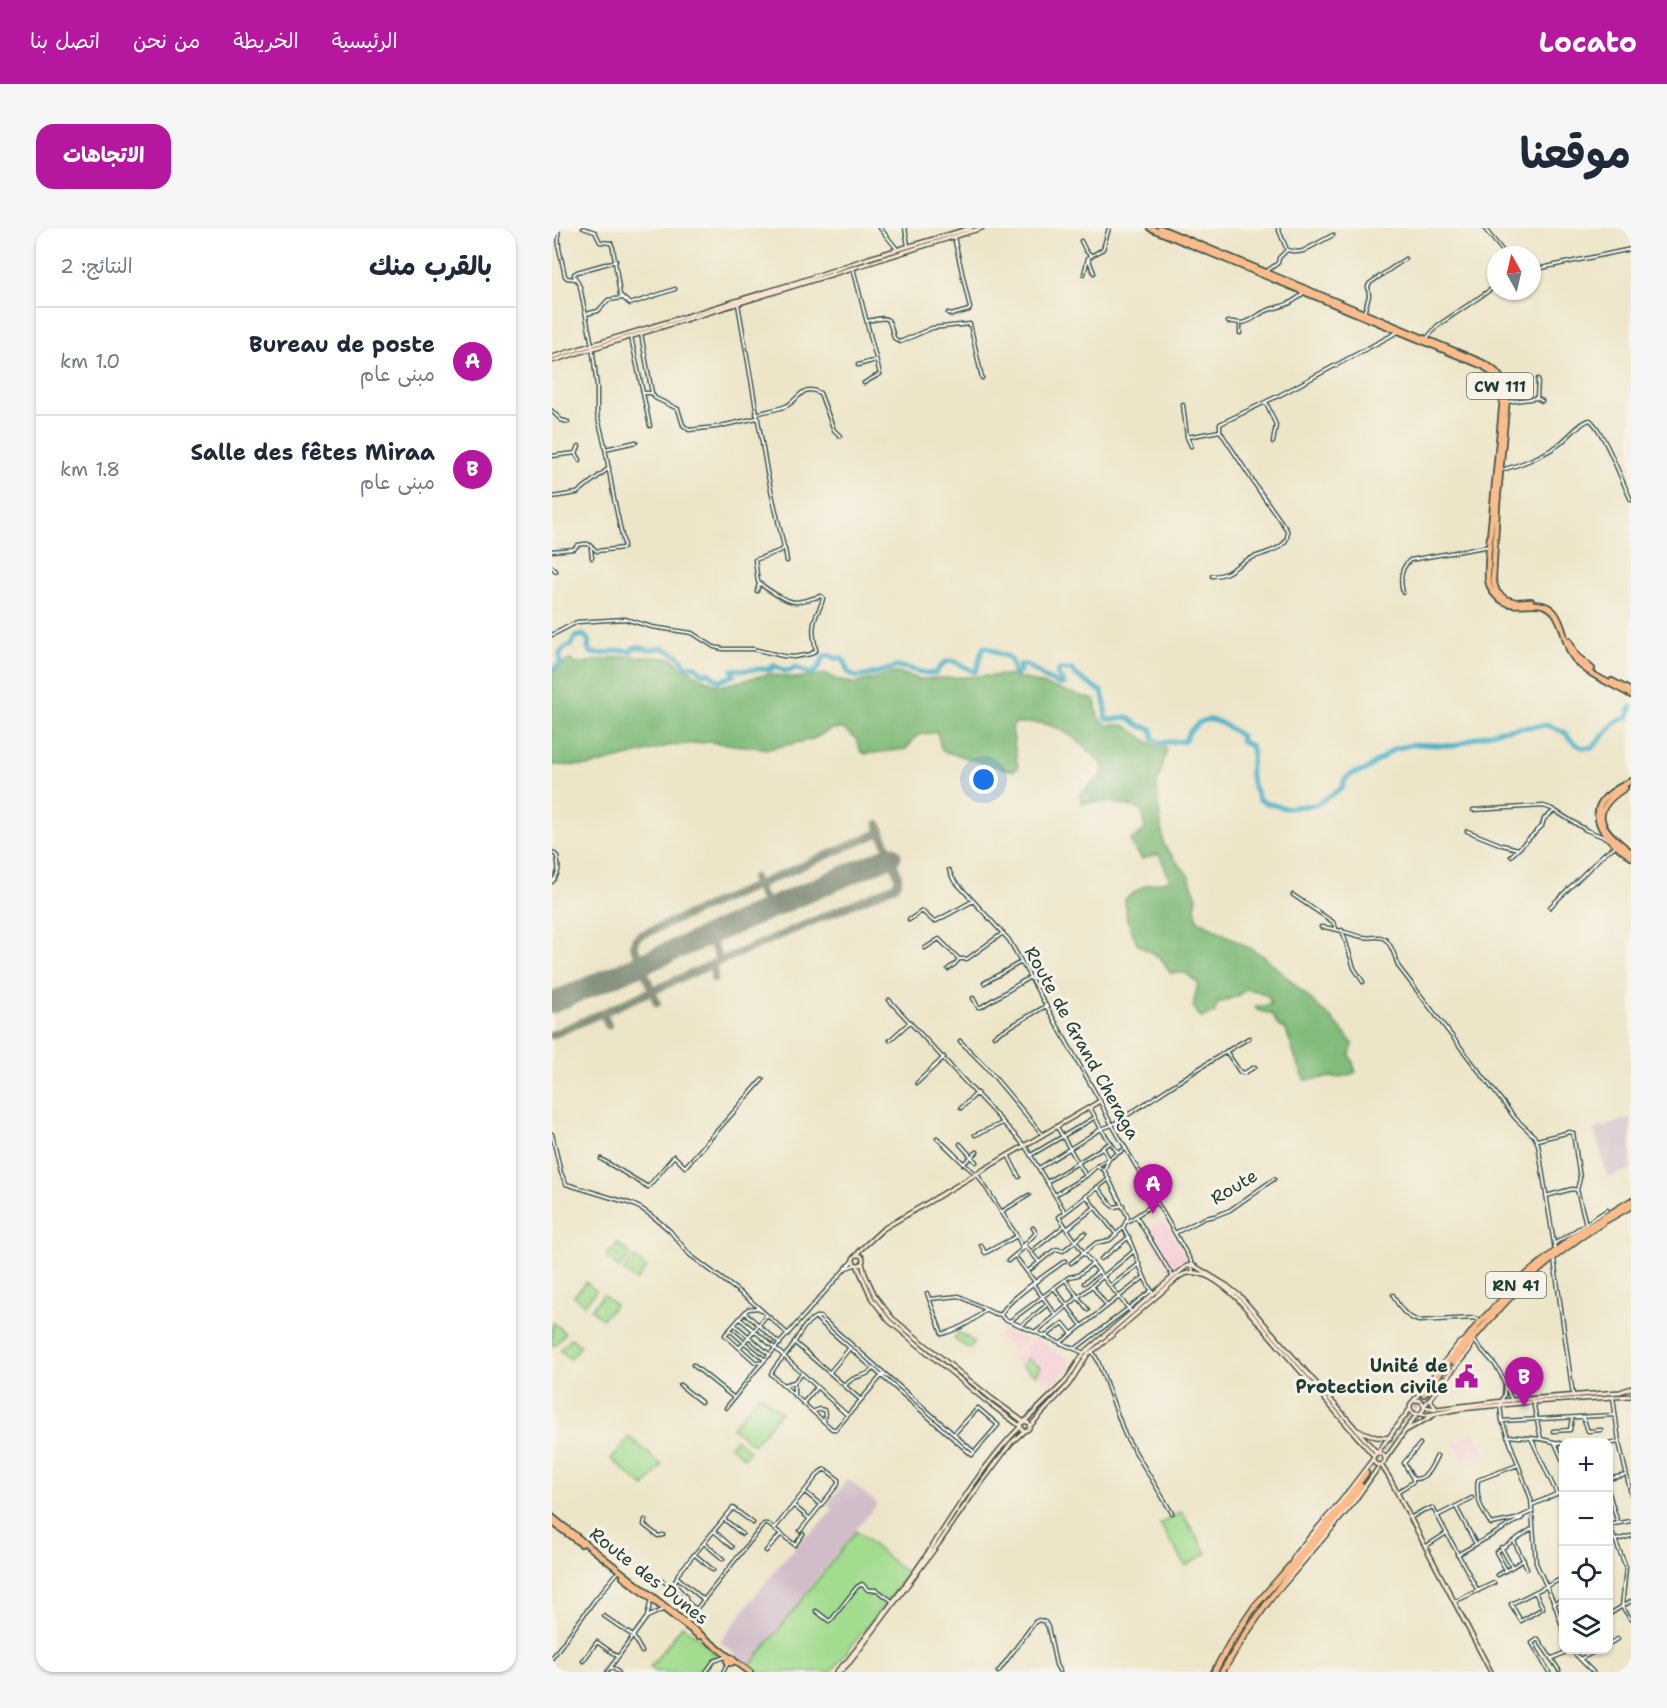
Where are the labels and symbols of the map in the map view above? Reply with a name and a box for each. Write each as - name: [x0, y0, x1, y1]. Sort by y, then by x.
- north arrow: [1487, 246, 1541, 300]
- road number: CW 111: [1467, 373, 1533, 399]
- your location: [969, 765, 998, 794]
- street label: Route de Grand Cheraga: [1019, 942, 1145, 1144]
- pin: A: [1134, 1164, 1172, 1214]
- street label: Route: [1206, 1164, 1262, 1210]
- road number: RN 41: [1486, 1272, 1546, 1298]
- place label: Unité de Protection civile: [1295, 1354, 1448, 1399]
- pin: B: [1504, 1358, 1544, 1407]
- public building icon: Unité de Protection civile: [1453, 1363, 1479, 1389]
- street label: Route des Dunes: [584, 1522, 714, 1630]

